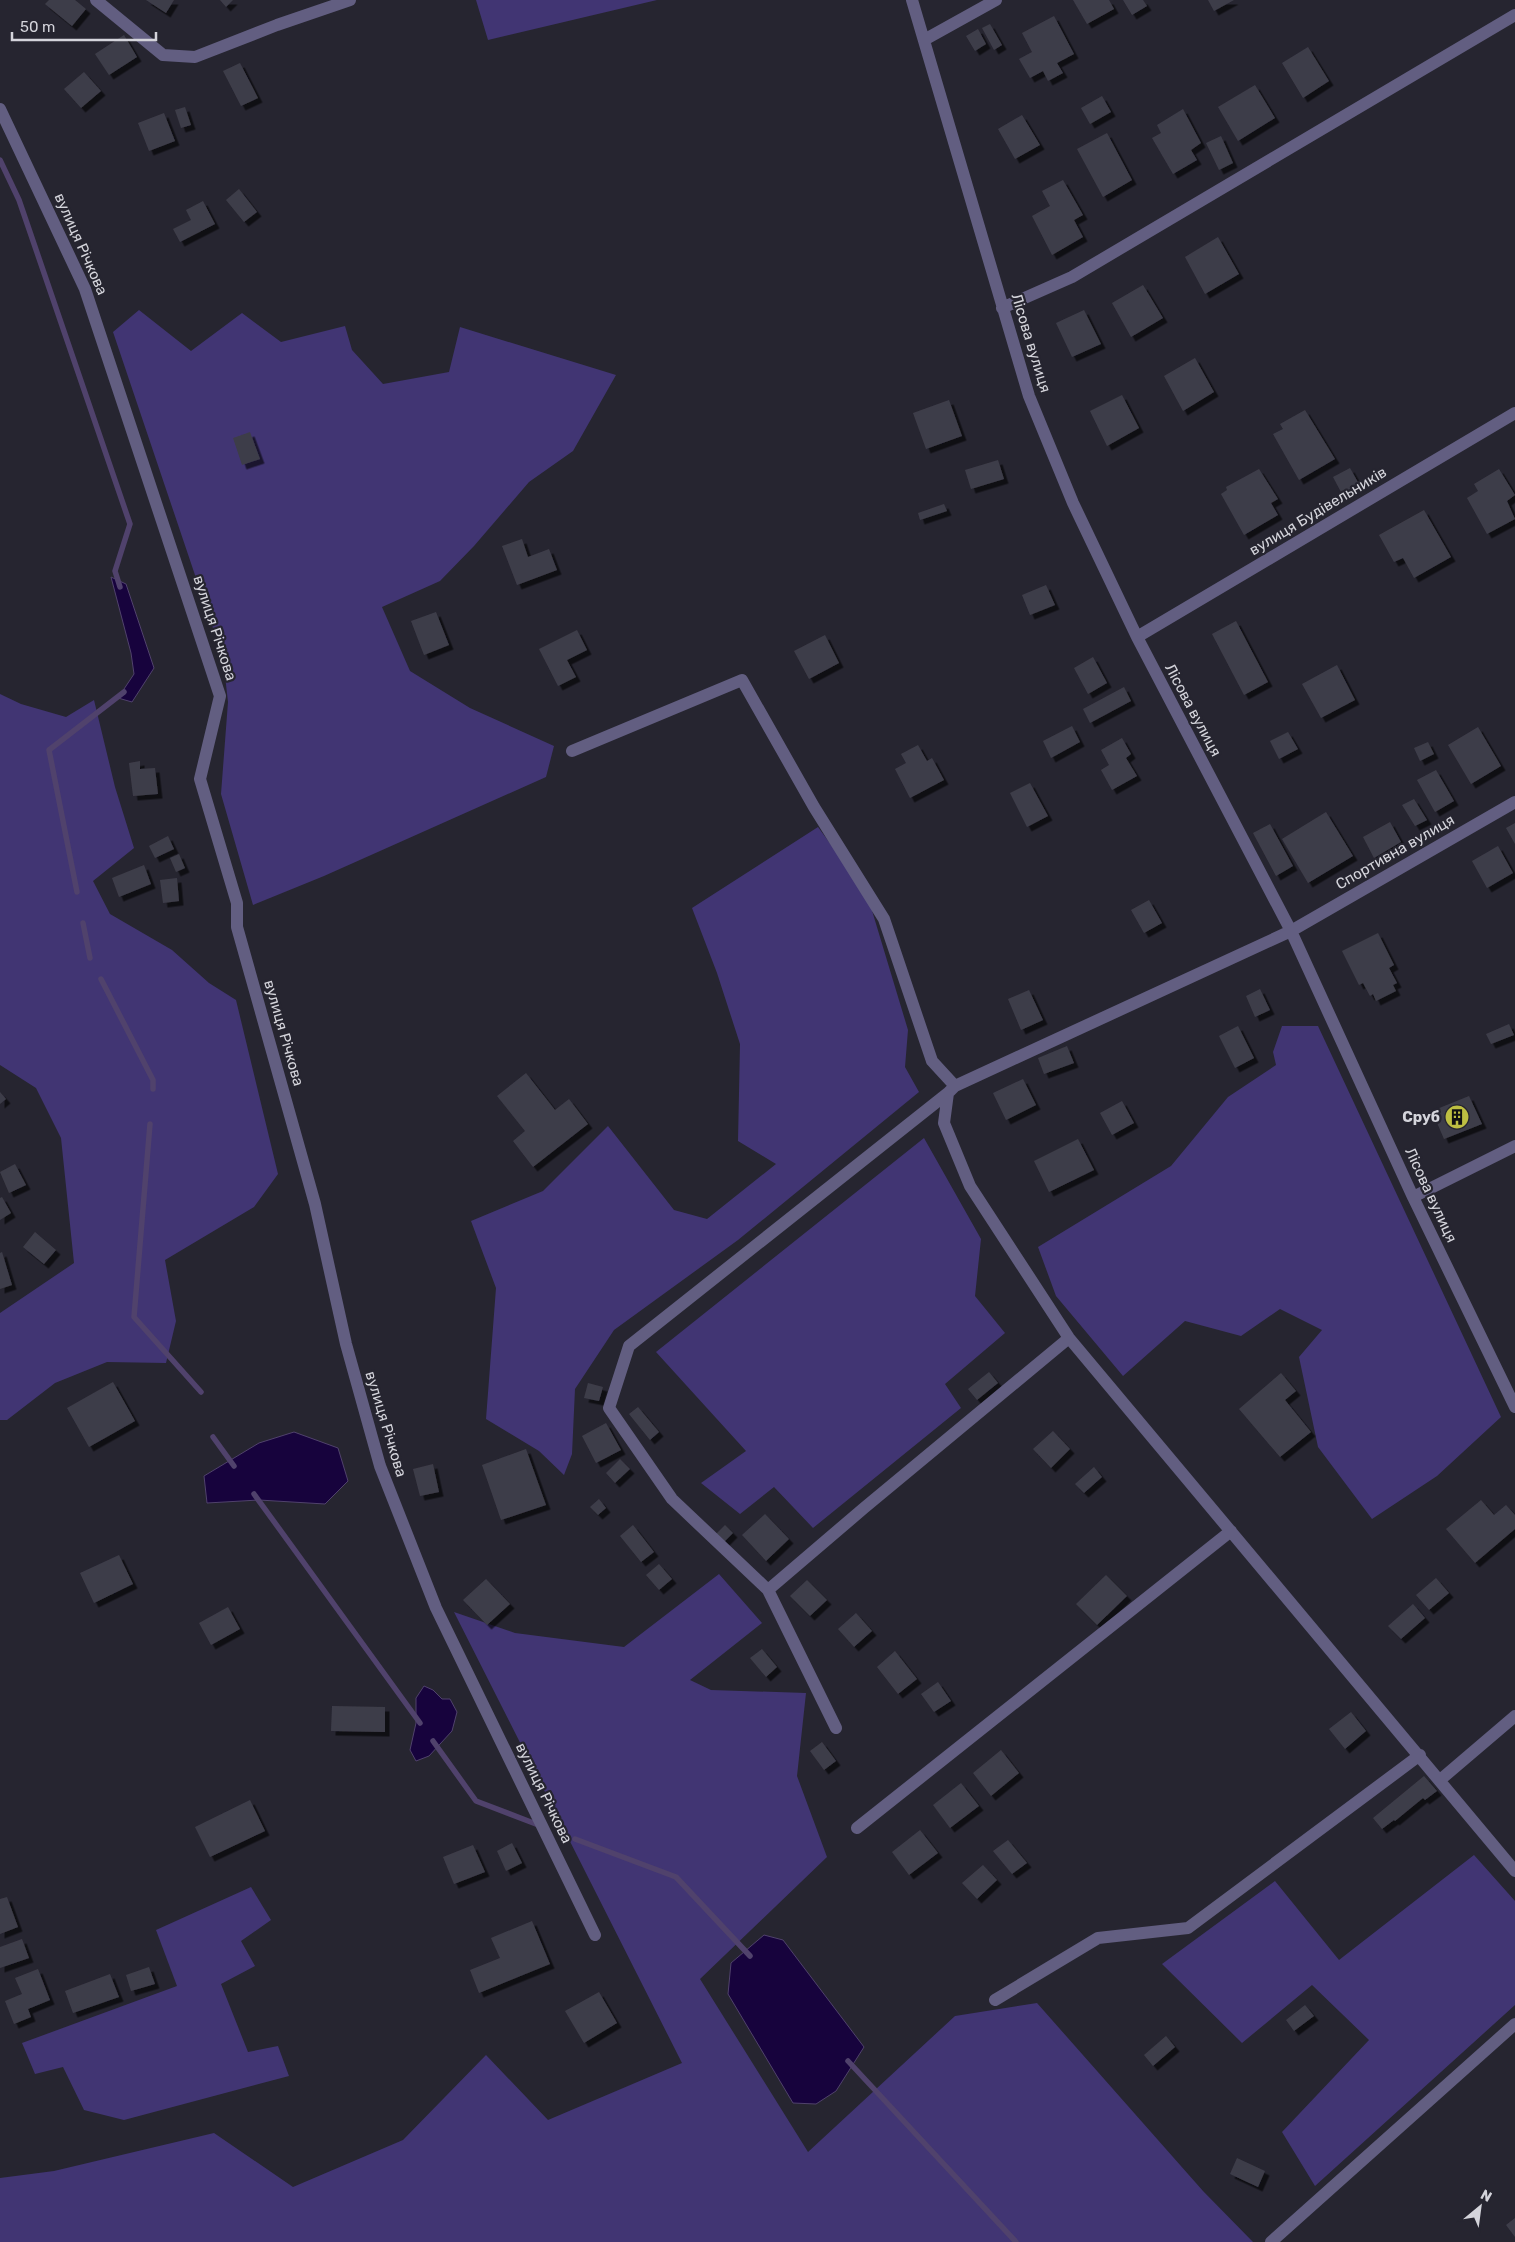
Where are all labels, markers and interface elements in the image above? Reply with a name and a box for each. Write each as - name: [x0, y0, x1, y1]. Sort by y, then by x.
- scale bar: [12, 10, 156, 42]
- text: 50 m: [20, 18, 55, 36]
- street label: вулиця Річкова: [50, 190, 112, 298]
- street label: Лісова вулиця: [1007, 291, 1055, 395]
- street label: вулиця Будівельників: [1246, 463, 1390, 559]
- street label: вулиця Річкова: [190, 573, 240, 683]
- street label: Лісова вулиця: [1161, 660, 1225, 760]
- street label: Спортивна вулиця: [1332, 811, 1458, 893]
- street label: вулиця Річкова: [260, 978, 308, 1088]
- building icon: Сруб: [1444, 1104, 1470, 1130]
- place label: Сруб: [1402, 1108, 1440, 1126]
- street label: Лісова вулиця: [1401, 1145, 1461, 1245]
- street label: вулиця Річкова: [361, 1369, 411, 1479]
- street label: вулиця Річкова: [512, 1740, 576, 1846]
- north arrow: [1455, 2182, 1505, 2232]
- text: N: [1478, 2186, 1495, 2206]

